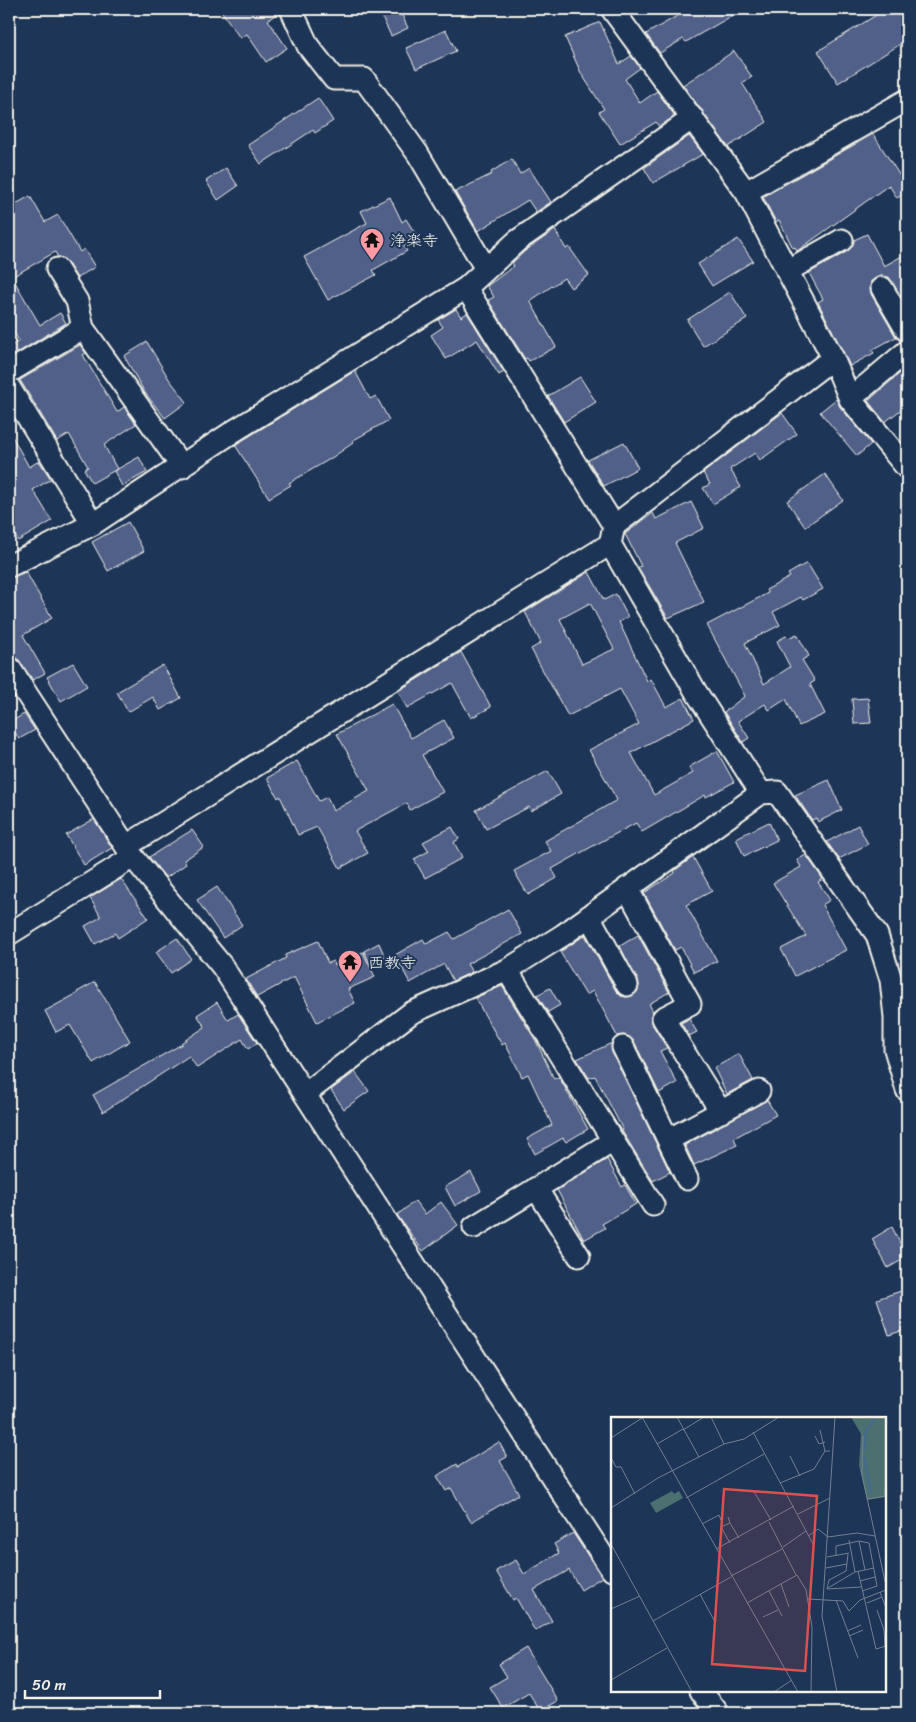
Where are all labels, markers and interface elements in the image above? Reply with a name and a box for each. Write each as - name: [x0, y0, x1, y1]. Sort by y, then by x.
- place label: 浄楽寺: [390, 226, 438, 255]
- temple icon: 浄楽寺: [359, 227, 385, 261]
- place label: 西教寺: [368, 948, 416, 977]
- temple icon: 西教寺: [337, 949, 363, 983]
- inset map: [611, 1417, 886, 1692]
- scale bar: [25, 1667, 160, 1699]
- text: 50 m: [32, 1672, 67, 1698]

